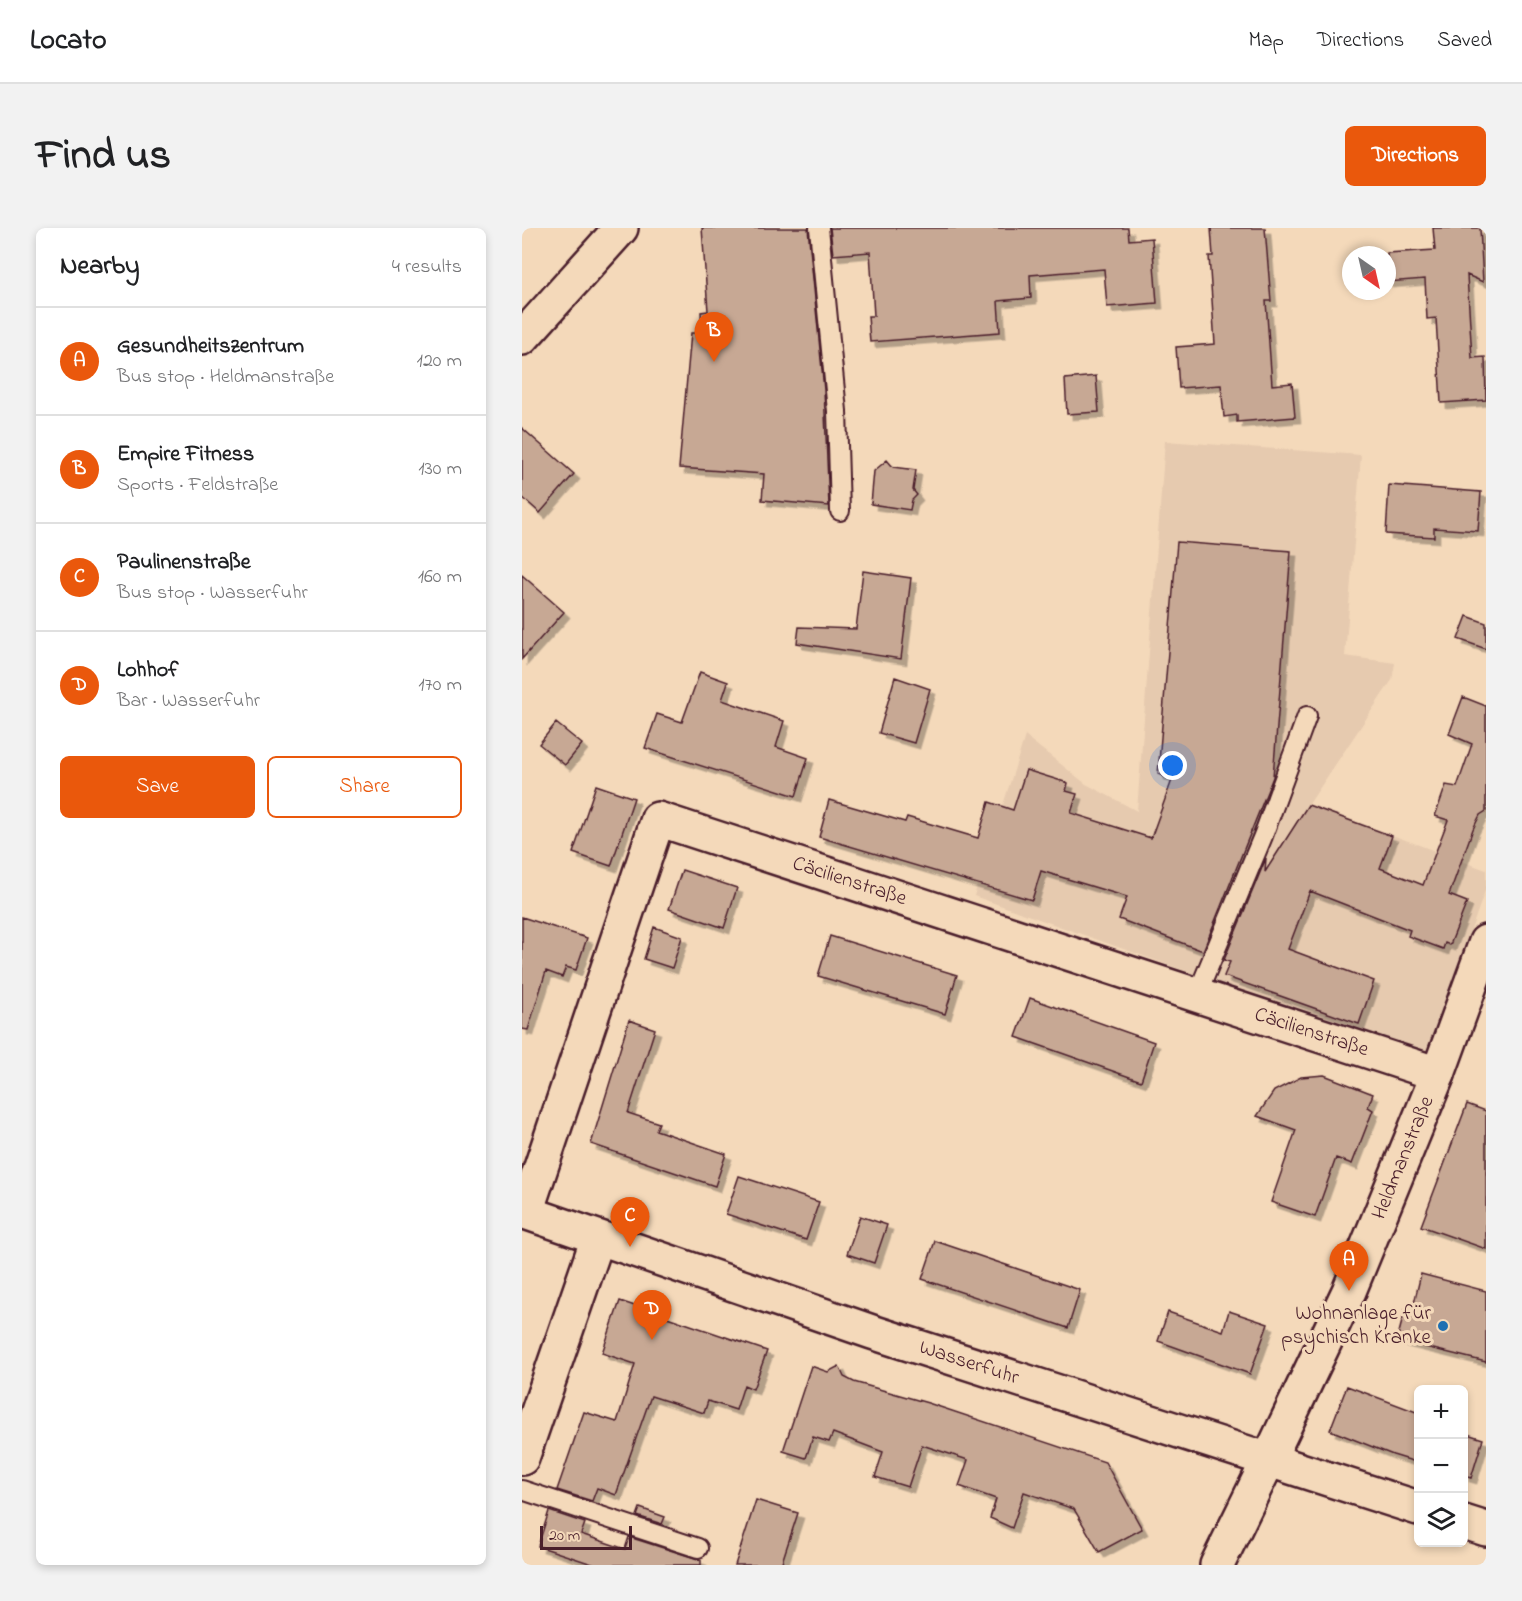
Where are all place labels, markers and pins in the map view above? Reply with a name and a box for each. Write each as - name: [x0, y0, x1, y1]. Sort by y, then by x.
- pin: B: [694, 312, 734, 362]
- pin: C: [610, 1198, 650, 1247]
- pin: A: [1330, 1242, 1368, 1291]
- pin: D: [632, 1290, 672, 1340]
- place label: Wohnanlage für psychisch Kranke: [1281, 1299, 1432, 1355]
- marker: Wohnanlage für psychisch Kranke: [1436, 1319, 1450, 1333]

